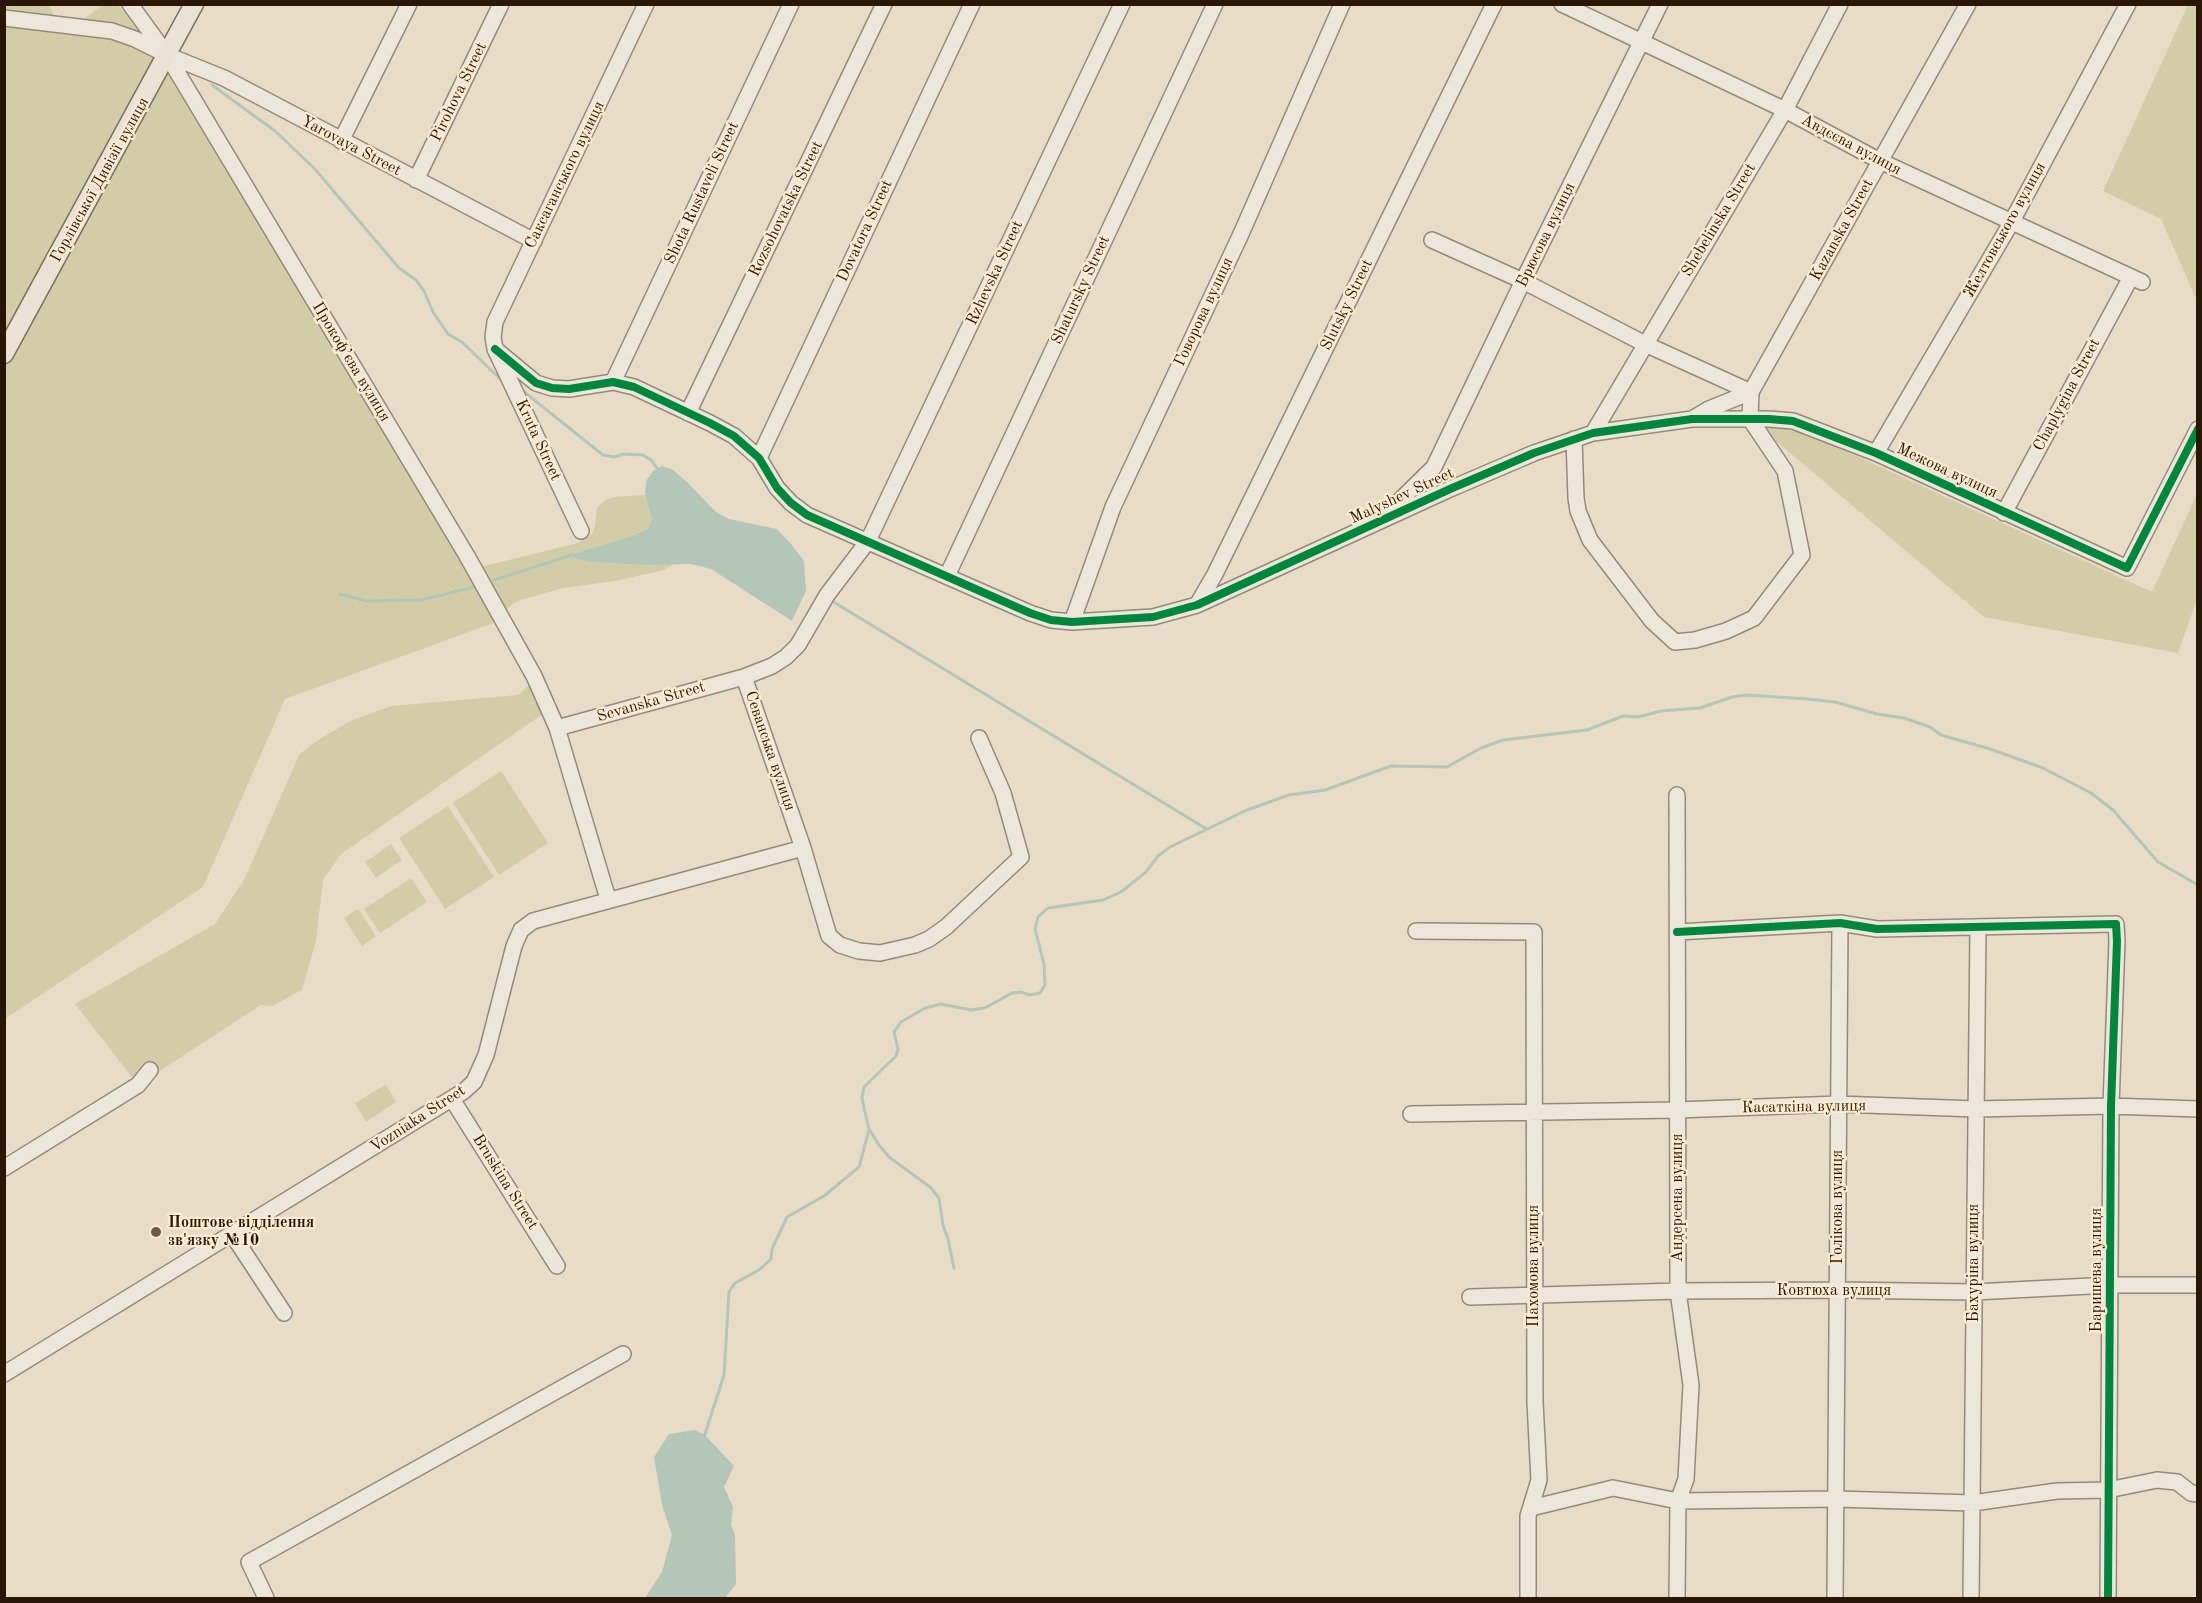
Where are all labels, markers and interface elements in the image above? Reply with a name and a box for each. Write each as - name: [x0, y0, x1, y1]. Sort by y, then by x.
- street label: Pirohova Street: [427, 39, 491, 145]
- street label: Горлівської Дивізії вулиця: [47, 94, 153, 266]
- street label: Саксаганського вулиця: [521, 98, 609, 252]
- street label: Авдєєва вулиця: [1797, 110, 1905, 180]
- street label: Yarovaya Street: [298, 112, 404, 180]
- street label: Shota Rustaveli Street: [661, 119, 743, 267]
- street label: Rozsohovatska Street: [745, 138, 827, 280]
- street label: Желтовського вулиця: [1960, 159, 2050, 301]
- street label: Shebelinska Street: [1678, 160, 1760, 280]
- street label: Kazanska Street: [1806, 176, 1878, 284]
- street label: Dovatora Street: [833, 177, 897, 285]
- street label: Брюсова вулиця: [1512, 179, 1580, 291]
- street label: Rzhevska Street: [962, 218, 1028, 328]
- street label: Shatursky Street: [1047, 233, 1115, 347]
- street label: Говорова вулиця: [1170, 254, 1238, 370]
- street label: Slutsky Street: [1317, 256, 1377, 354]
- street label: Прокоф’єва вулиця: [308, 299, 394, 425]
- street label: Chaplygina Street: [2029, 335, 2105, 455]
- street label: Kruta Street: [511, 396, 565, 484]
- street label: Межова вулиця: [1893, 439, 2001, 503]
- street label: Malyshev Street: [1347, 464, 1457, 528]
- street label: Sevanska Street: [595, 677, 707, 727]
- street label: Севанська вулиця: [740, 689, 800, 813]
- street label: Vozniaka Street: [367, 1081, 469, 1157]
- street label: Касаткіна вулиця: [1742, 1096, 1866, 1118]
- street label: Bruskina Street: [468, 1131, 542, 1233]
- street label: Андерсена вулиця: [1668, 1134, 1688, 1262]
- street label: Голікова вулиця: [1828, 1150, 1848, 1264]
- street label: Бахуріна вулиця: [1964, 1204, 1984, 1322]
- street label: Пахомова вулиця: [1524, 1205, 1544, 1327]
- street label: Баришева вулиця: [2087, 1208, 2107, 1332]
- place label: Поштове відділення зв'язку №10: [168, 1213, 314, 1251]
- marker: Поштове відділення зв'язку №10: [149, 1225, 163, 1239]
- street label: Ковтюха вулиця: [1777, 1281, 1891, 1301]

